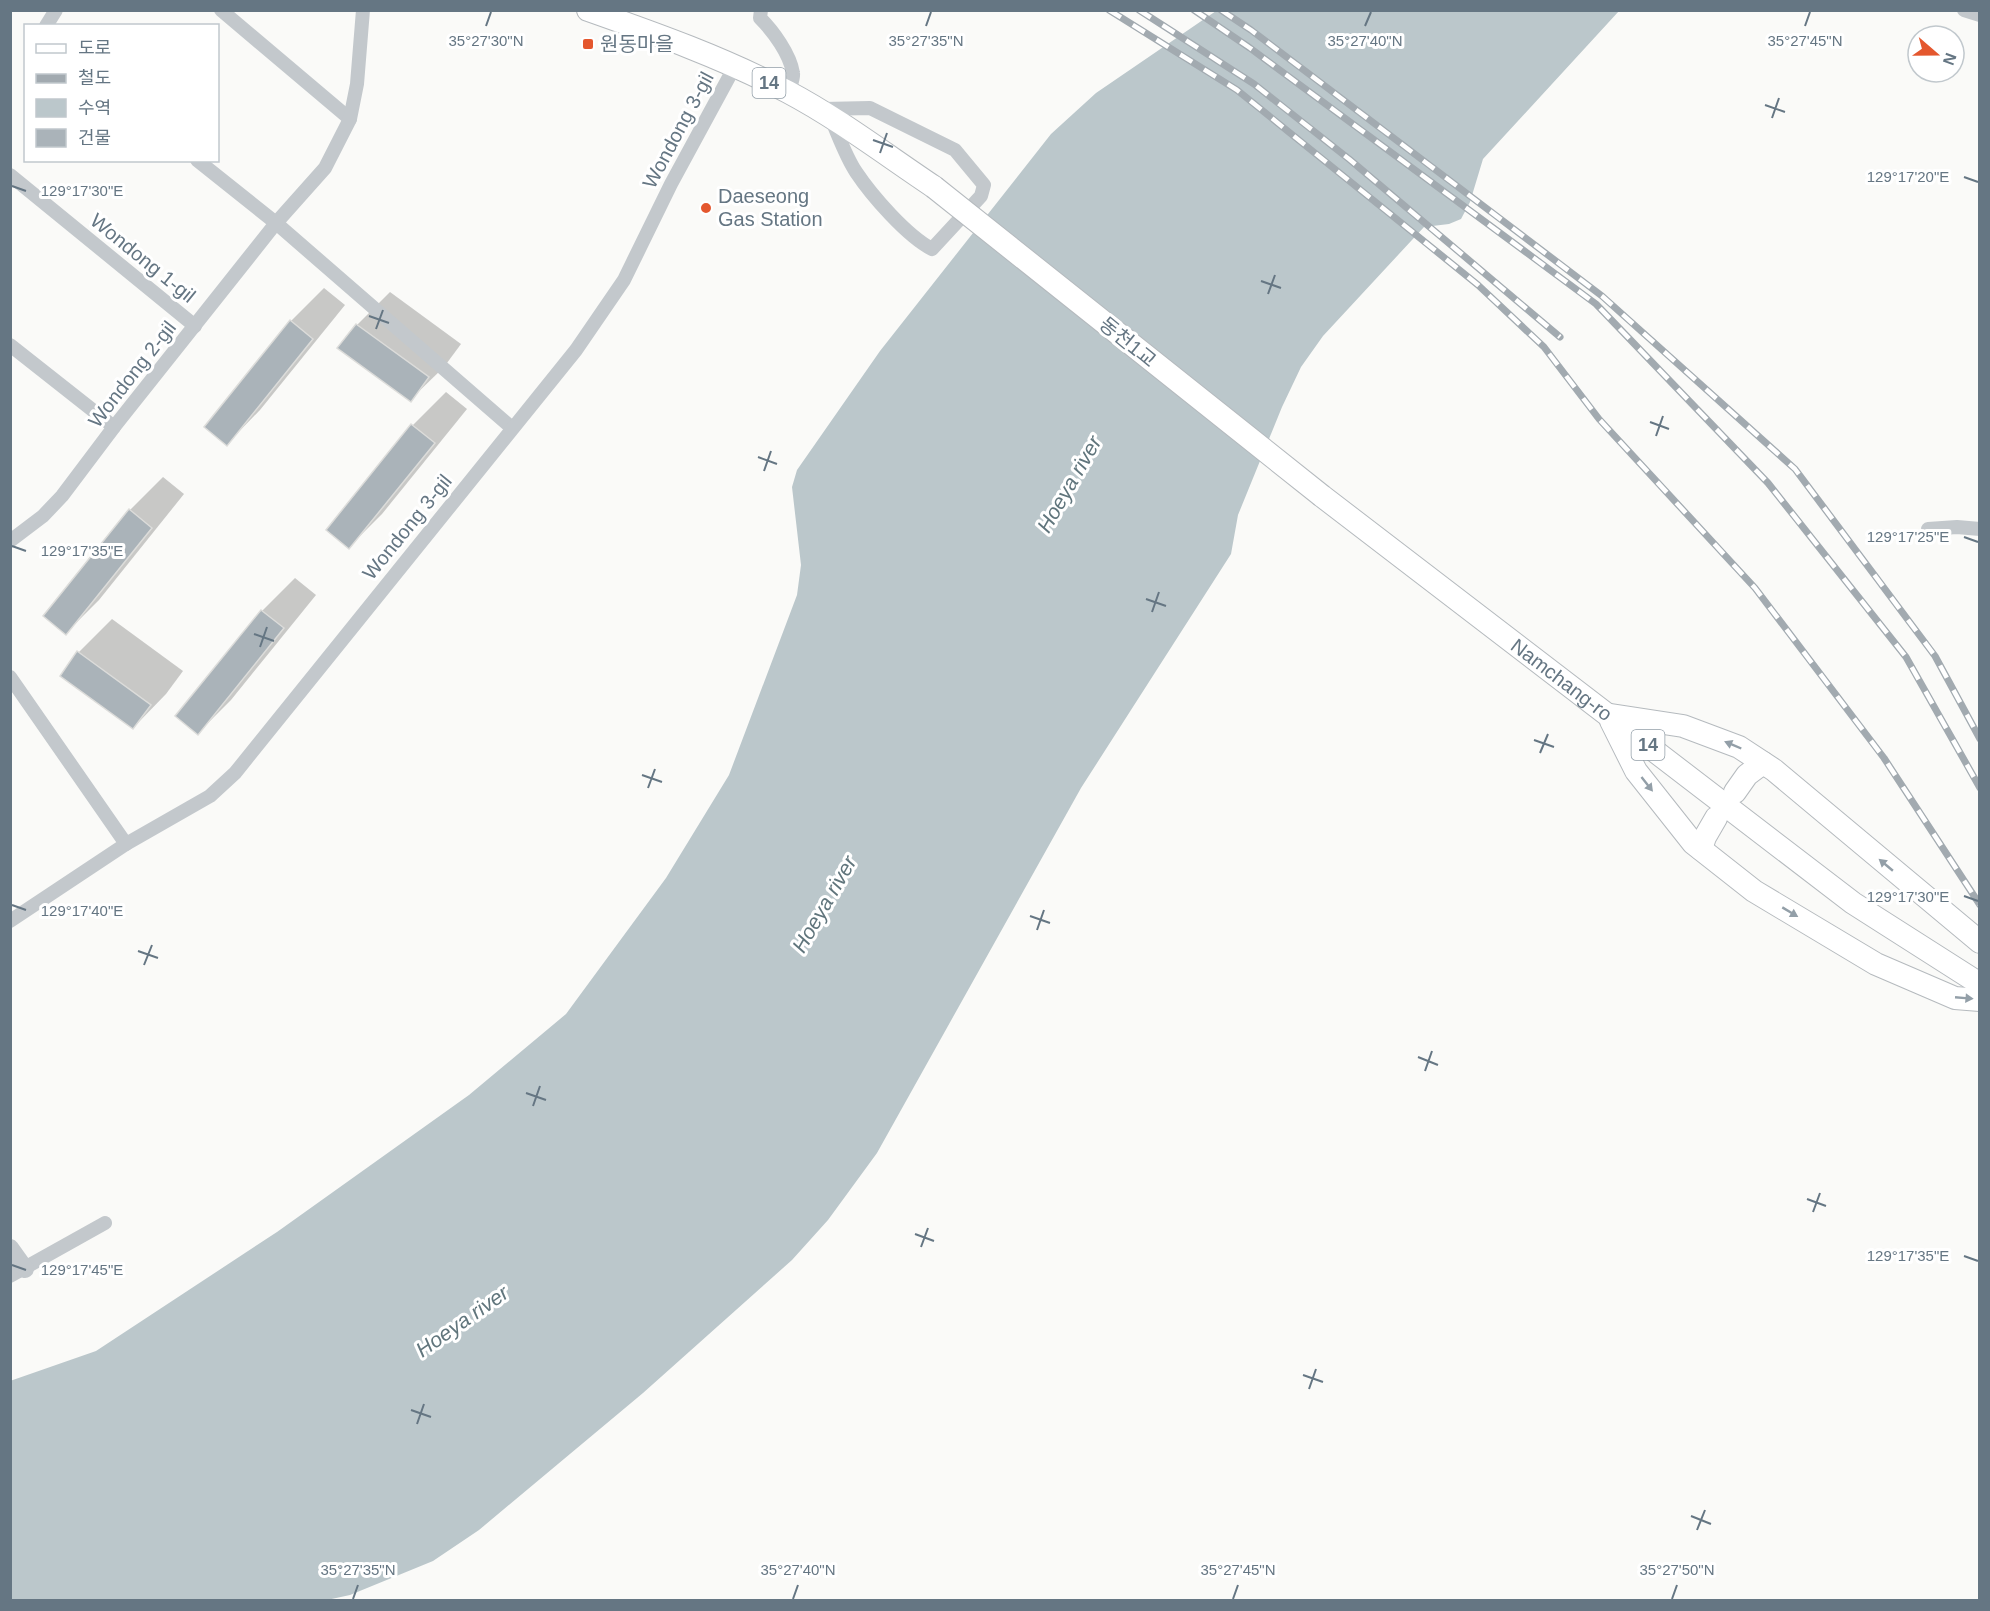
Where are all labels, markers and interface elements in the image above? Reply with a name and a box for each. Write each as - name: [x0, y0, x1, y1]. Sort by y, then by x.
- legend: [24, 24, 219, 162]
- north arrow: [1906, 24, 1966, 84]
- text: 35°27'30"N: [448, 32, 524, 49]
- text: 35°27'35"N: [888, 32, 964, 49]
- text: 35°27'40"N: [1327, 32, 1403, 49]
- text: 35°27'45"N: [1767, 32, 1843, 49]
- place label: 원동마을: [600, 33, 674, 55]
- marker: 원동마을: [581, 37, 595, 51]
- text: 도로: [78, 38, 111, 58]
- text: N: [1940, 51, 1960, 67]
- text: 철도: [78, 68, 111, 88]
- street label: Wondong 3-gil: [638, 68, 718, 192]
- road number: 14: [752, 68, 786, 98]
- text: 수역: [78, 98, 111, 118]
- text: 건물: [78, 128, 111, 148]
- text: 129°17'20"E: [1867, 168, 1949, 185]
- text: 129°17'30"E: [41, 182, 123, 199]
- place label: Daeseong Gas Station: [718, 185, 823, 230]
- marker: Daeseong Gas Station: [699, 201, 713, 215]
- street label: Wondong 1-gil: [86, 209, 200, 307]
- street label: 동천1교: [1095, 313, 1161, 371]
- street label: Wondong 2-gil: [84, 317, 180, 431]
- water label: Hoeya river: [1032, 431, 1106, 536]
- street label: Wondong 3-gil: [358, 470, 456, 584]
- text: 129°17'25"E: [1867, 528, 1949, 545]
- text: 129°17'35"E: [41, 542, 123, 559]
- street label: Namchang-ro: [1507, 634, 1616, 725]
- road number: 14: [1632, 730, 1664, 760]
- one-way arrow: [1723, 740, 1741, 750]
- one-way arrow: [1640, 776, 1652, 791]
- water label: Hoeya river: [787, 851, 861, 956]
- one-way arrow: [1878, 858, 1894, 871]
- text: 129°17'30"E: [1867, 888, 1949, 905]
- text: 129°17'40"E: [41, 902, 123, 919]
- one-way arrow: [1782, 907, 1798, 918]
- one-way arrow: [1955, 993, 1974, 1003]
- text: 129°17'35"E: [1867, 1247, 1949, 1264]
- text: 129°17'45"E: [41, 1261, 123, 1278]
- water label: Hoeya river: [411, 1280, 513, 1361]
- text: 35°27'35"N: [320, 1561, 396, 1578]
- text: 35°27'40"N: [760, 1561, 836, 1578]
- text: 35°27'45"N: [1200, 1561, 1276, 1578]
- text: 35°27'50"N: [1639, 1561, 1715, 1578]

